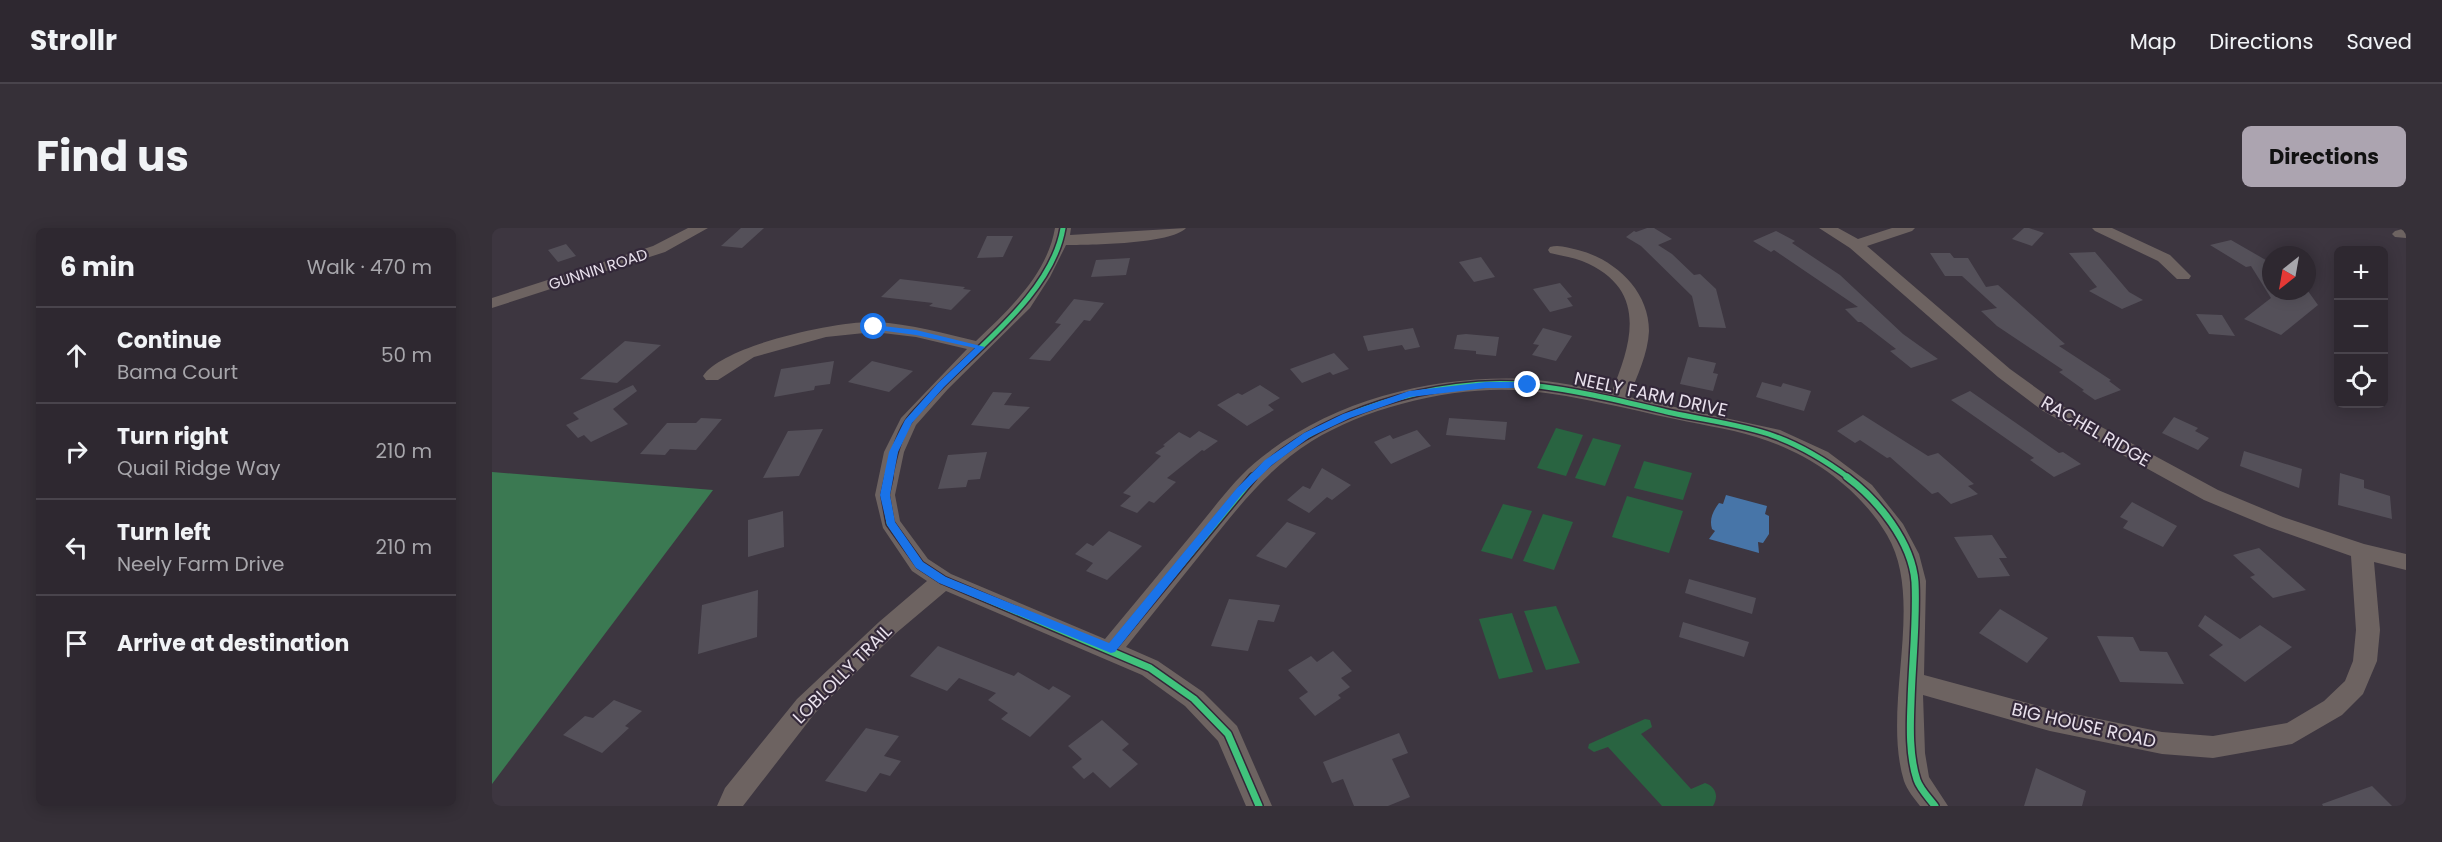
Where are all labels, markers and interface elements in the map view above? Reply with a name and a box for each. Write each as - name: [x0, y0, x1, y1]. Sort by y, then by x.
- text: Strollr: [30, 21, 117, 60]
- text: Map: [2130, 27, 2176, 56]
- text: Directions: [2209, 27, 2313, 56]
- text: Saved: [2346, 27, 2412, 56]
- button: Directions: [2242, 126, 2406, 187]
- text: Find us: [36, 127, 189, 186]
- street label: GUNNIN ROAD: [546, 243, 650, 295]
- north arrow: [2262, 246, 2316, 300]
- map controls: [2334, 246, 2388, 408]
- button: +: [2334, 246, 2388, 300]
- text: 6 min: [60, 249, 135, 285]
- text: Walk · 470 m: [307, 253, 432, 281]
- button: −: [2334, 300, 2388, 354]
- route start: [860, 313, 886, 339]
- text: Continue: [117, 325, 221, 356]
- icon: ahead: [60, 339, 93, 372]
- text: 50 m: [381, 341, 432, 369]
- button: locate: [2334, 354, 2388, 408]
- text: Bama Court: [117, 358, 238, 386]
- street label: NEELY FARM DRIVE: [1572, 366, 1730, 422]
- route end: [1514, 371, 1540, 397]
- street label: RACHEL RIDGE: [2037, 390, 2155, 472]
- text: Turn right: [117, 421, 228, 452]
- icon: right: [60, 435, 93, 468]
- text: 210 m: [376, 437, 432, 465]
- text: Quail Ridge Way: [117, 454, 280, 482]
- text: Turn left: [117, 517, 211, 548]
- icon: left: [60, 531, 93, 564]
- text: 210 m: [376, 533, 432, 561]
- text: Neely Farm Drive: [117, 550, 285, 578]
- street label: LOBLOLLY TRAIL: [787, 619, 897, 729]
- icon: arrive: [60, 627, 93, 660]
- text: Arrive at destination: [117, 628, 349, 659]
- street label: BIG HOUSE ROAD: [2009, 696, 2159, 754]

